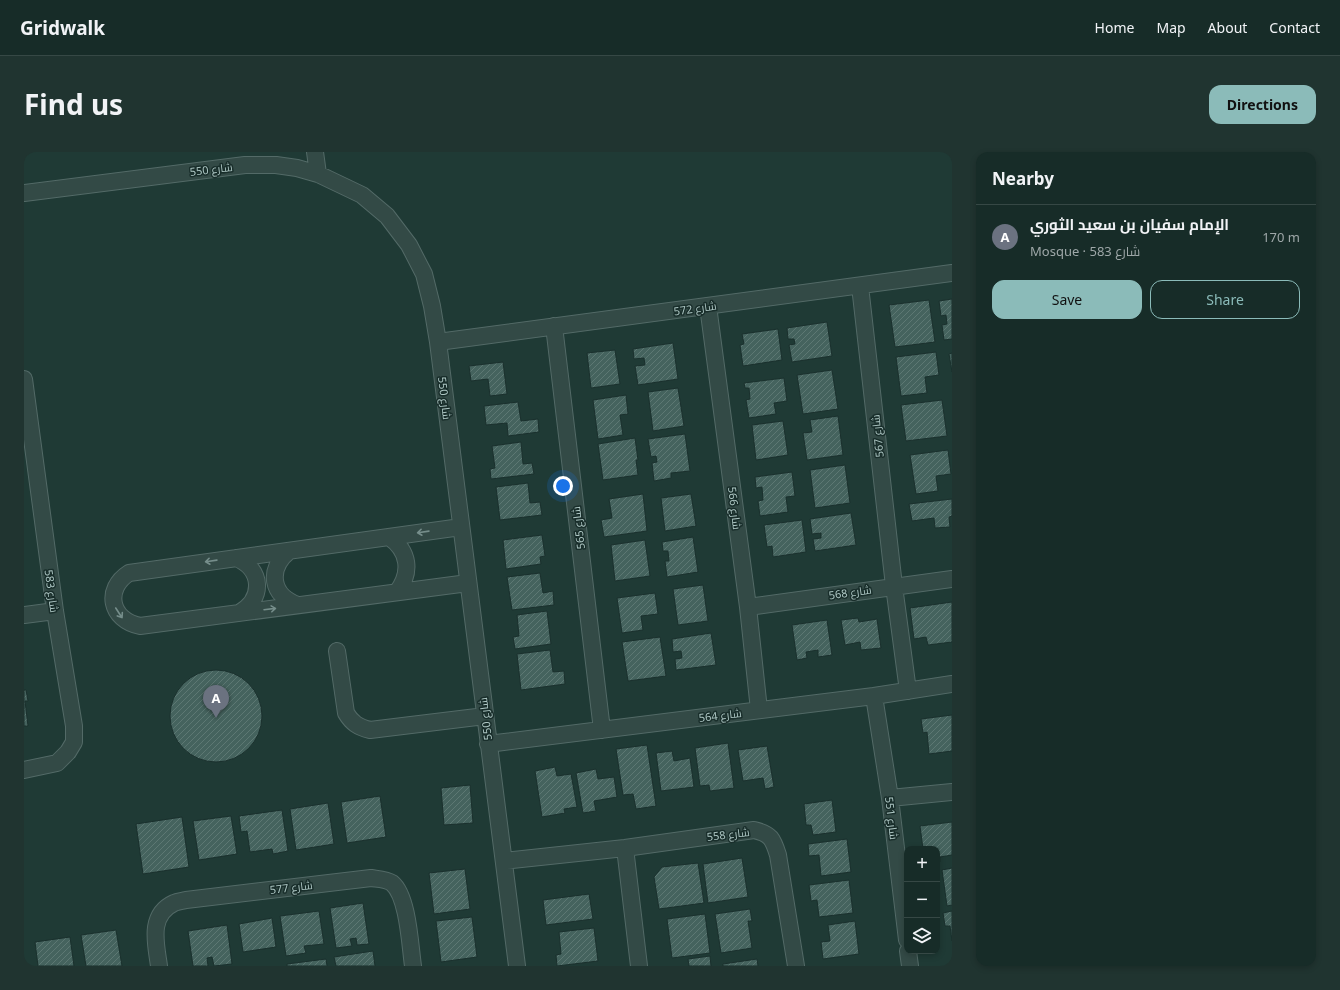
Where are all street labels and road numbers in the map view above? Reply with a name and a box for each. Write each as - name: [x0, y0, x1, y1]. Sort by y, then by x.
- street label: شارع 550: [189, 159, 233, 180]
- street label: شارع 572: [673, 298, 718, 319]
- street label: شارع 550: [434, 376, 455, 420]
- street label: شارع 567: [867, 414, 888, 458]
- street label: شارع 566: [724, 486, 745, 530]
- street label: شارع 565: [568, 506, 589, 550]
- street label: شارع 583: [41, 569, 62, 614]
- street label: شارع 568: [828, 582, 873, 603]
- street label: شارع 550: [475, 697, 496, 741]
- street label: شارع 564: [698, 705, 742, 726]
- street label: شارع 551: [881, 796, 902, 840]
- street label: شارع 558: [706, 824, 750, 845]
- street label: شارع 577: [269, 877, 313, 898]

